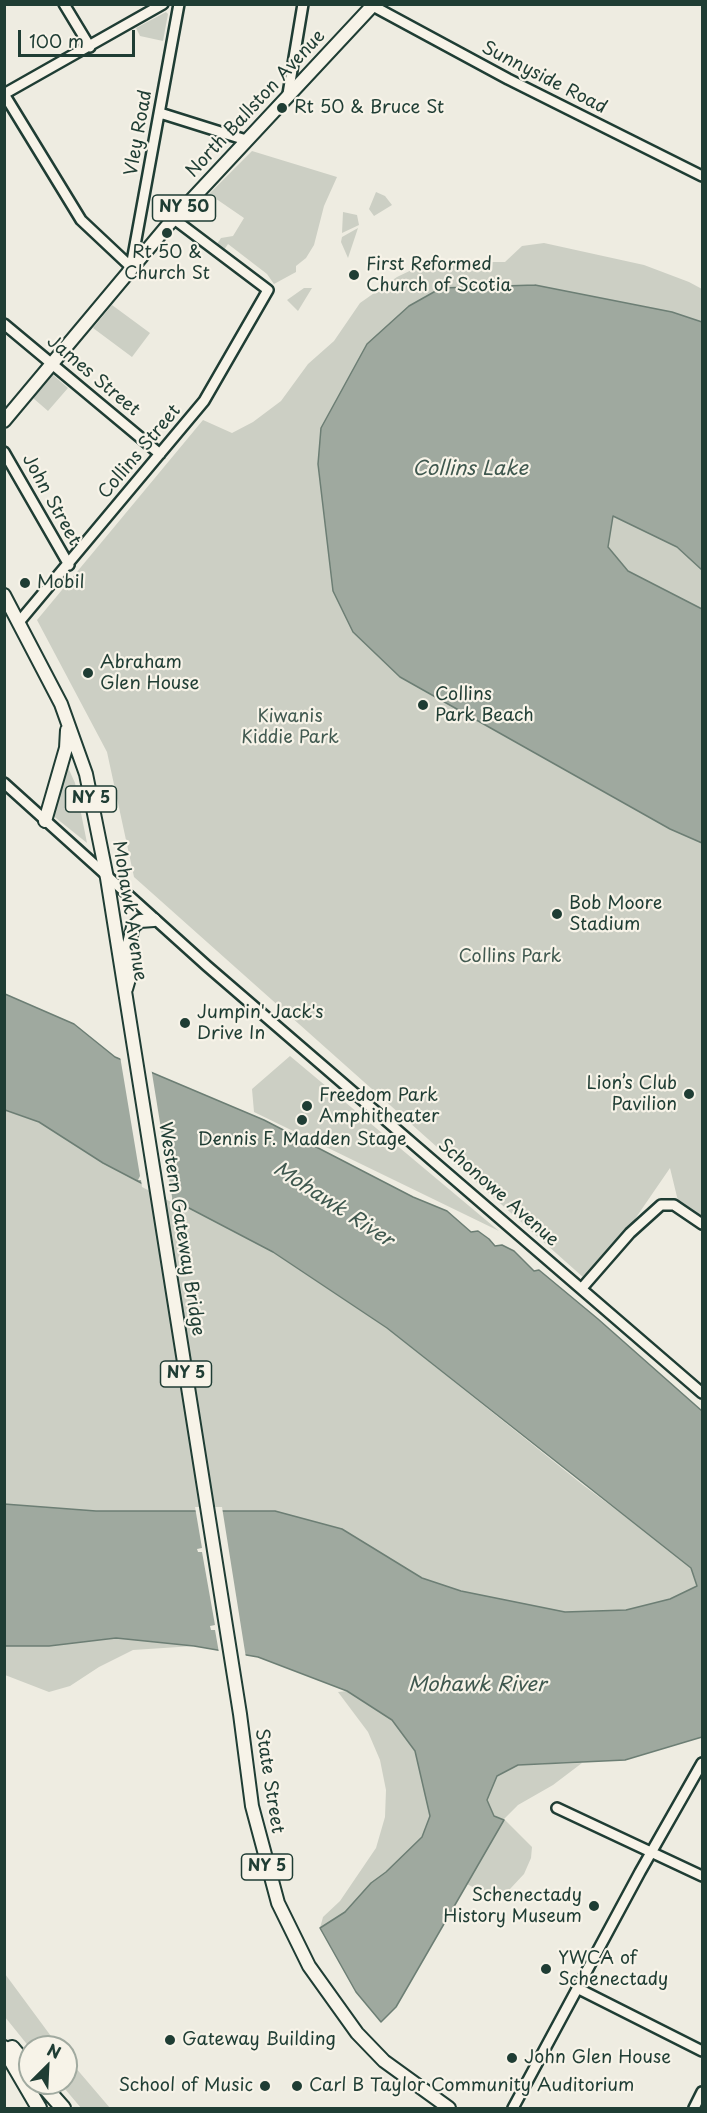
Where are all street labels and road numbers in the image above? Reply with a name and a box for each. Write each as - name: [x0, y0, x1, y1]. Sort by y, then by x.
- street label: North Ballston Avenue: [182, 26, 330, 182]
- street label: Sunnyside Road: [478, 37, 610, 119]
- street label: Vley Road: [121, 88, 157, 178]
- road number: NY 50: [152, 195, 216, 221]
- street label: James Street: [42, 331, 144, 421]
- street label: Collins Street: [94, 400, 186, 504]
- street label: John Street: [17, 450, 85, 550]
- road number: NY 5: [66, 786, 116, 812]
- street label: Mohawk Avenue: [107, 839, 151, 983]
- street label: Western Gateway Bridge: [153, 1120, 209, 1338]
- street label: Schonowe Avenue: [433, 1135, 563, 1251]
- road number: NY 5: [160, 1361, 212, 1387]
- street label: State Street: [250, 1727, 288, 1835]
- road number: NY 5: [242, 1854, 292, 1880]

